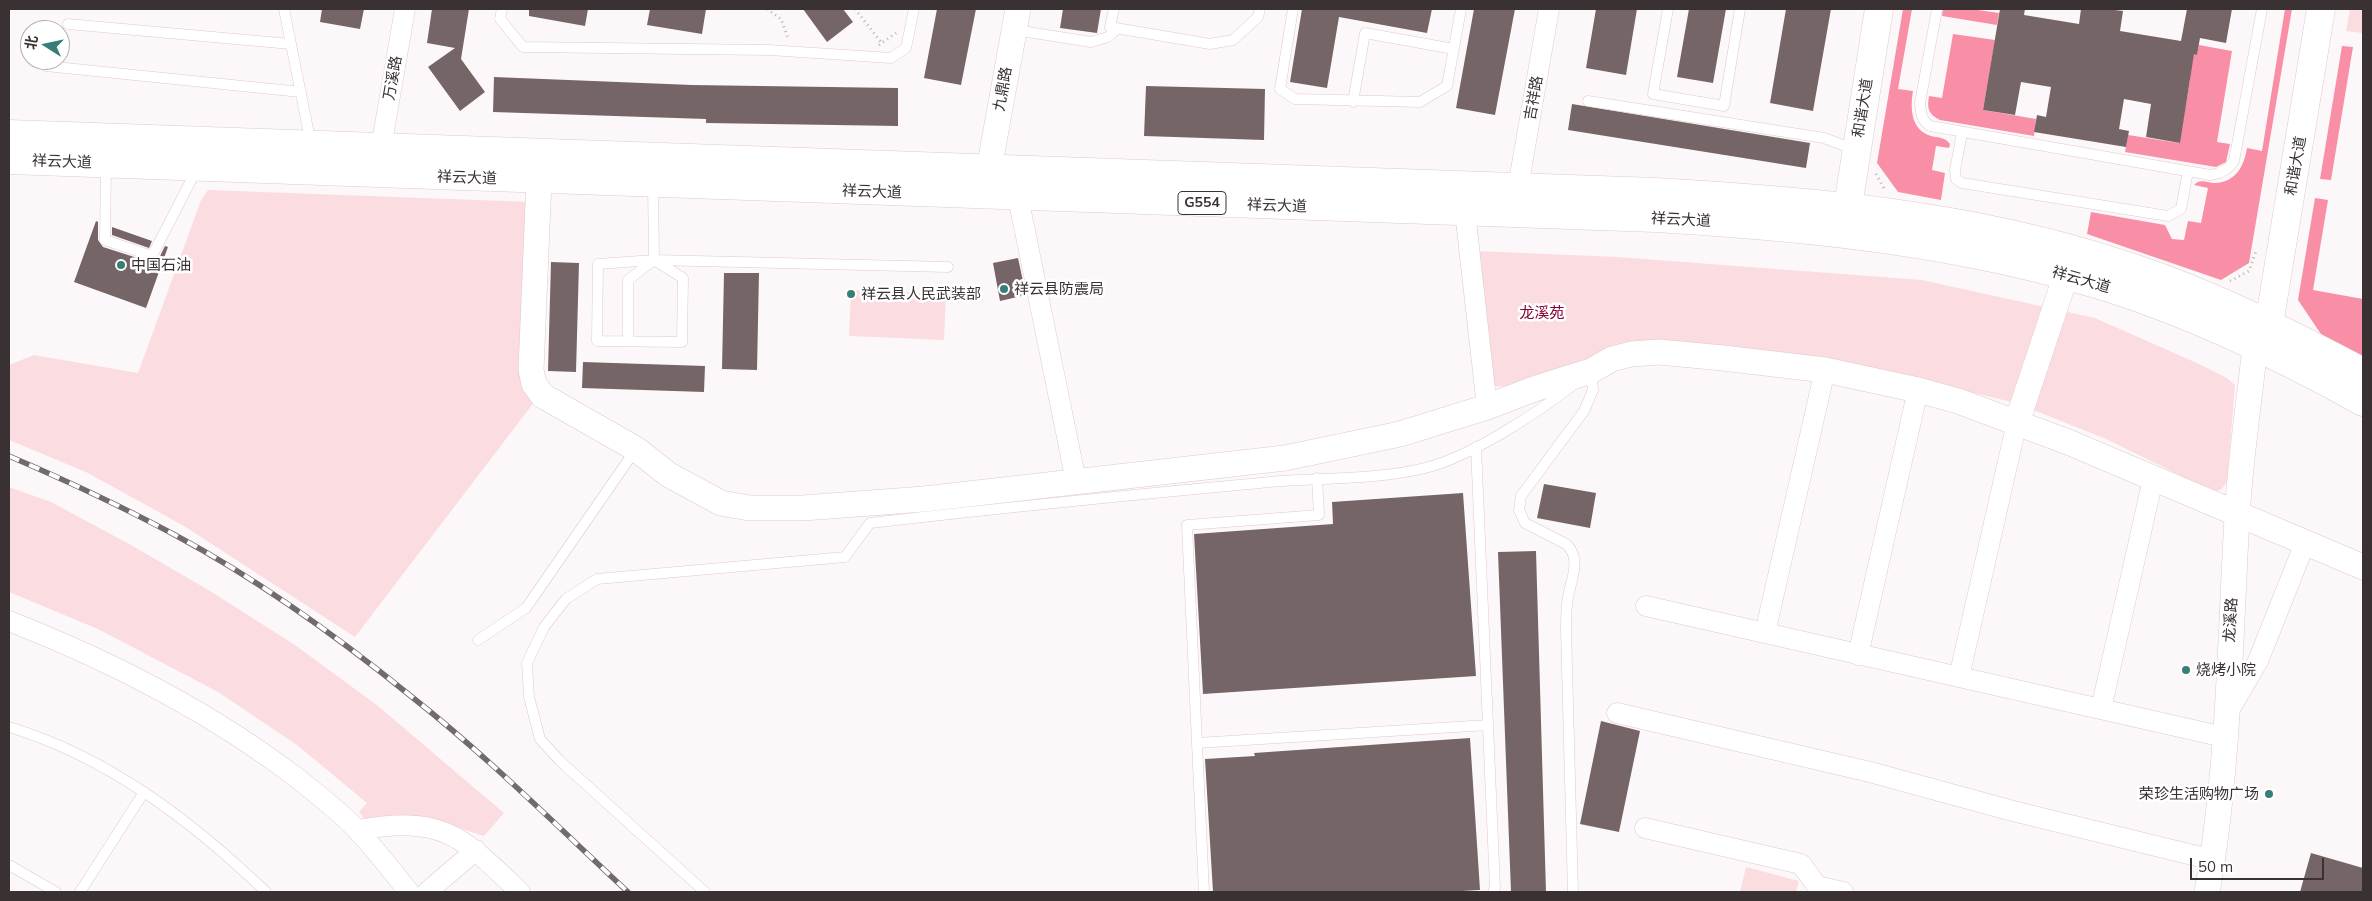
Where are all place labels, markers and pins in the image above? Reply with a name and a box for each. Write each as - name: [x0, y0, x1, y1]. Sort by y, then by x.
- place label: 中国石油: [131, 256, 191, 274]
- marker: 中国石油: [115, 259, 127, 271]
- place label: 祥云县防震局: [1014, 280, 1104, 298]
- marker: 祥云县防震局: [998, 283, 1010, 295]
- place label: 祥云县人民武装部: [861, 285, 981, 303]
- marker: 祥云县人民武装部: [845, 288, 857, 300]
- place label: 烧烤小院: [2196, 661, 2256, 679]
- marker: 烧烤小院: [2180, 664, 2192, 676]
- place label: 荣珍生活购物广场: [2139, 785, 2259, 803]
- marker: 荣珍生活购物广场: [2263, 788, 2275, 800]

